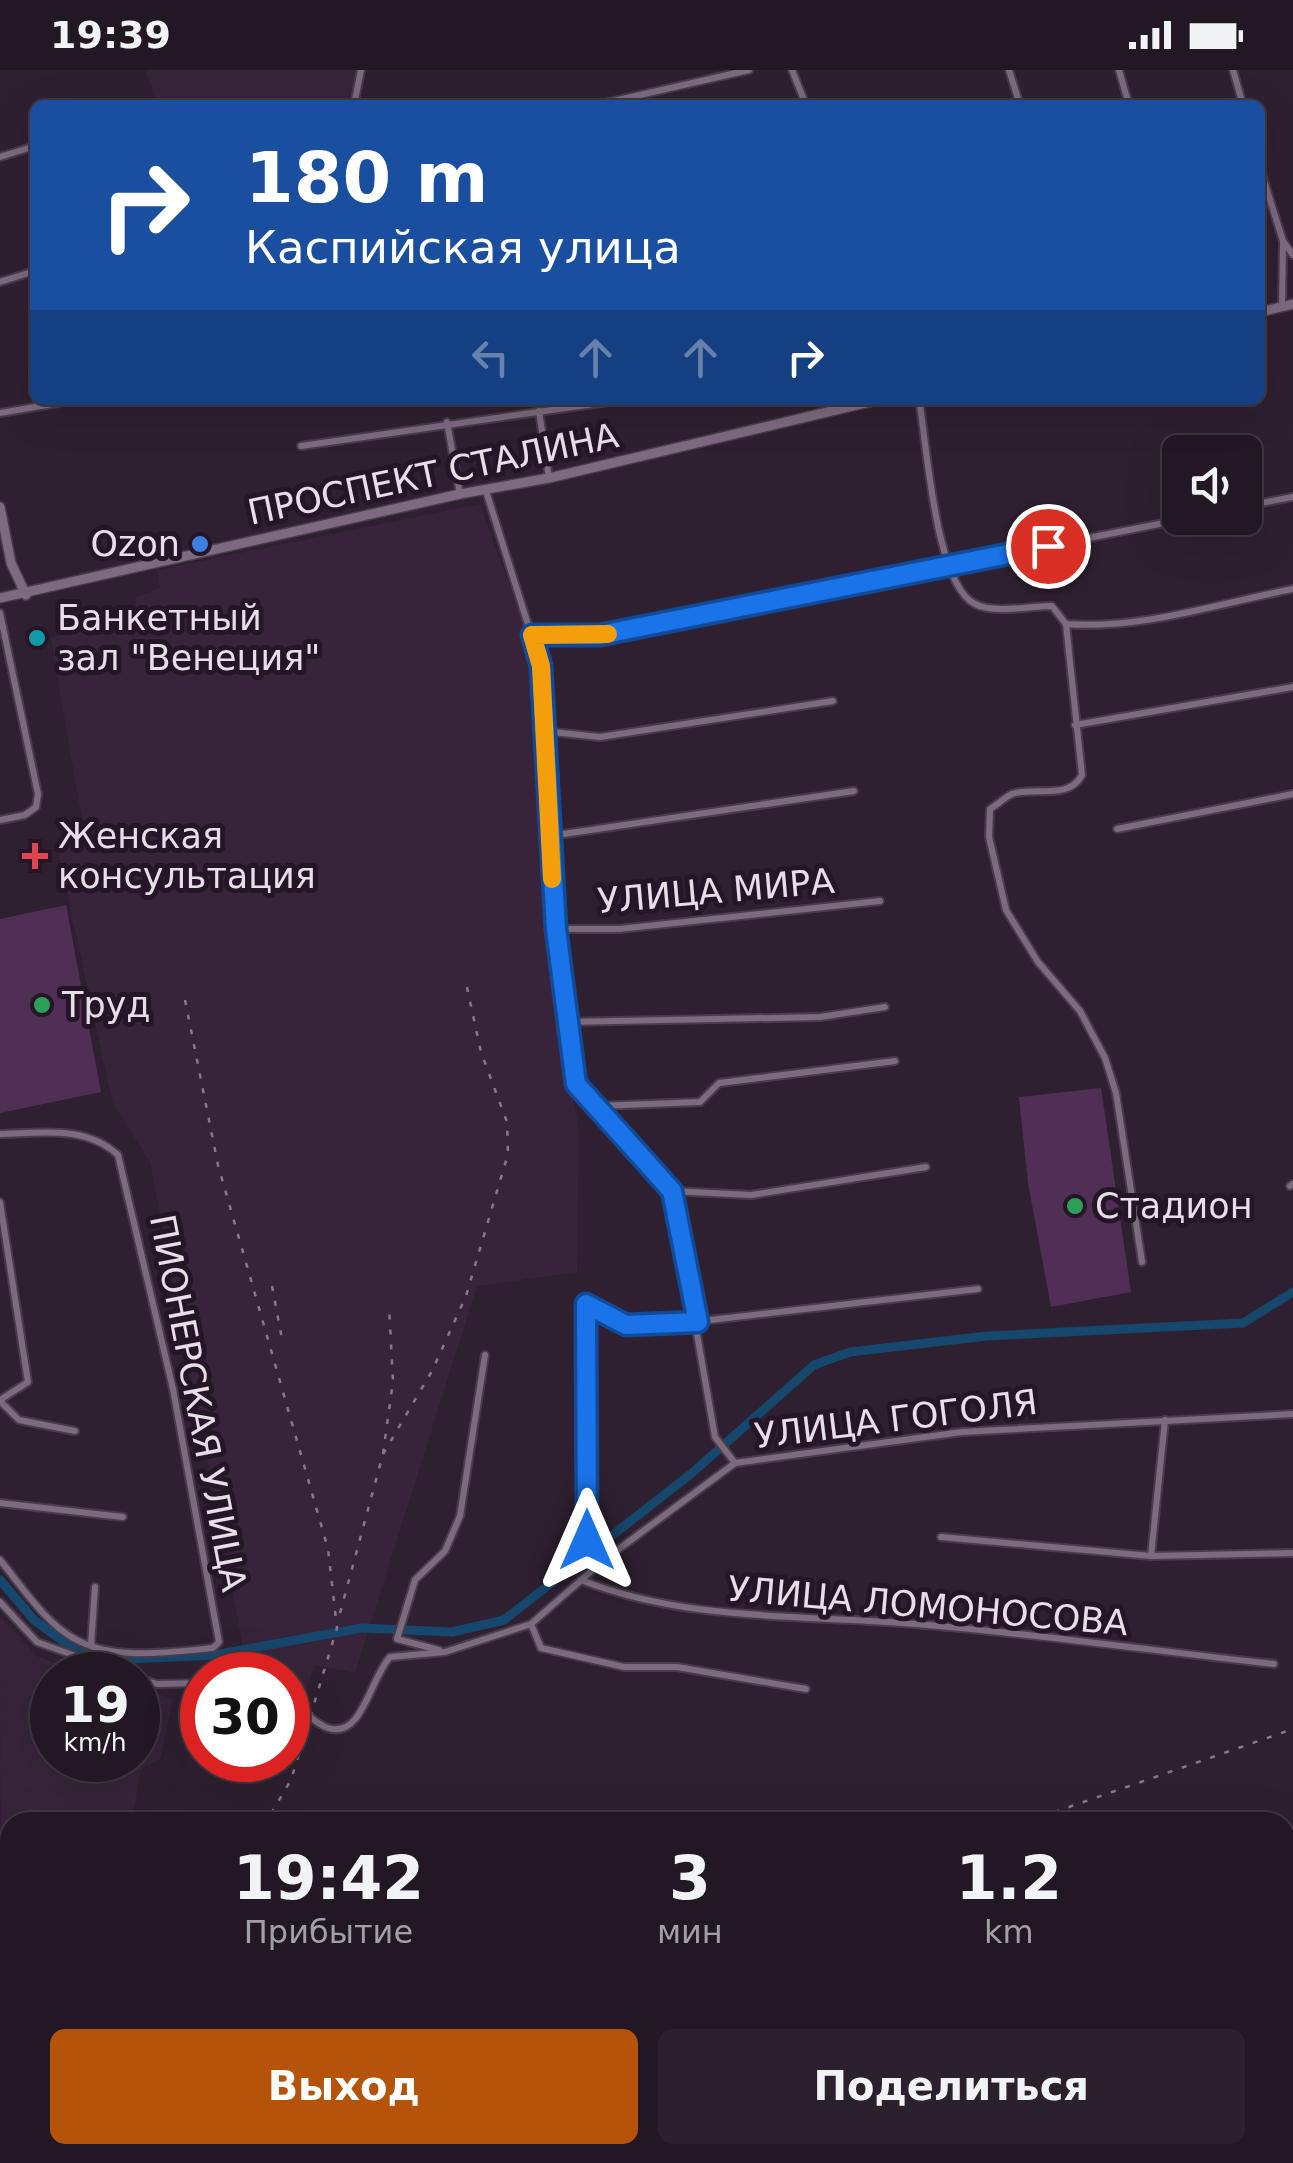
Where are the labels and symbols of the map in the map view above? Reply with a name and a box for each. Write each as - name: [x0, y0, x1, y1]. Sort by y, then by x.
- street label: ПРОСПЕКТ СТАЛИНА: [244, 415, 622, 533]
- pin: [1006, 504, 1091, 589]
- place label: Ozon: [90, 524, 180, 564]
- marker: Ozon: [189, 533, 211, 555]
- place label: Банкетный зал "Венеция": [57, 598, 320, 678]
- marker: Банкетный зал "Венеция": [26, 627, 48, 649]
- place label: Женская консультация: [58, 816, 316, 896]
- marker: Женская консультация: [22, 843, 48, 869]
- street label: УЛИЦА МИРА: [596, 861, 836, 921]
- place label: Труд: [61, 985, 151, 1025]
- marker: Труд: [31, 994, 53, 1016]
- place label: Стадион: [1095, 1186, 1253, 1226]
- marker: Стадион: [1064, 1195, 1086, 1217]
- street label: ПИОНЕРСКАЯ УЛИЦА: [142, 1211, 254, 1595]
- street label: УЛИЦА ГОГОЛЯ: [752, 1382, 1040, 1456]
- position arrow: [535, 1488, 639, 1592]
- street label: УЛИЦА ЛОМОНОСОВА: [726, 1569, 1130, 1643]
- speed limit sign: 30: [180, 1652, 310, 1782]

